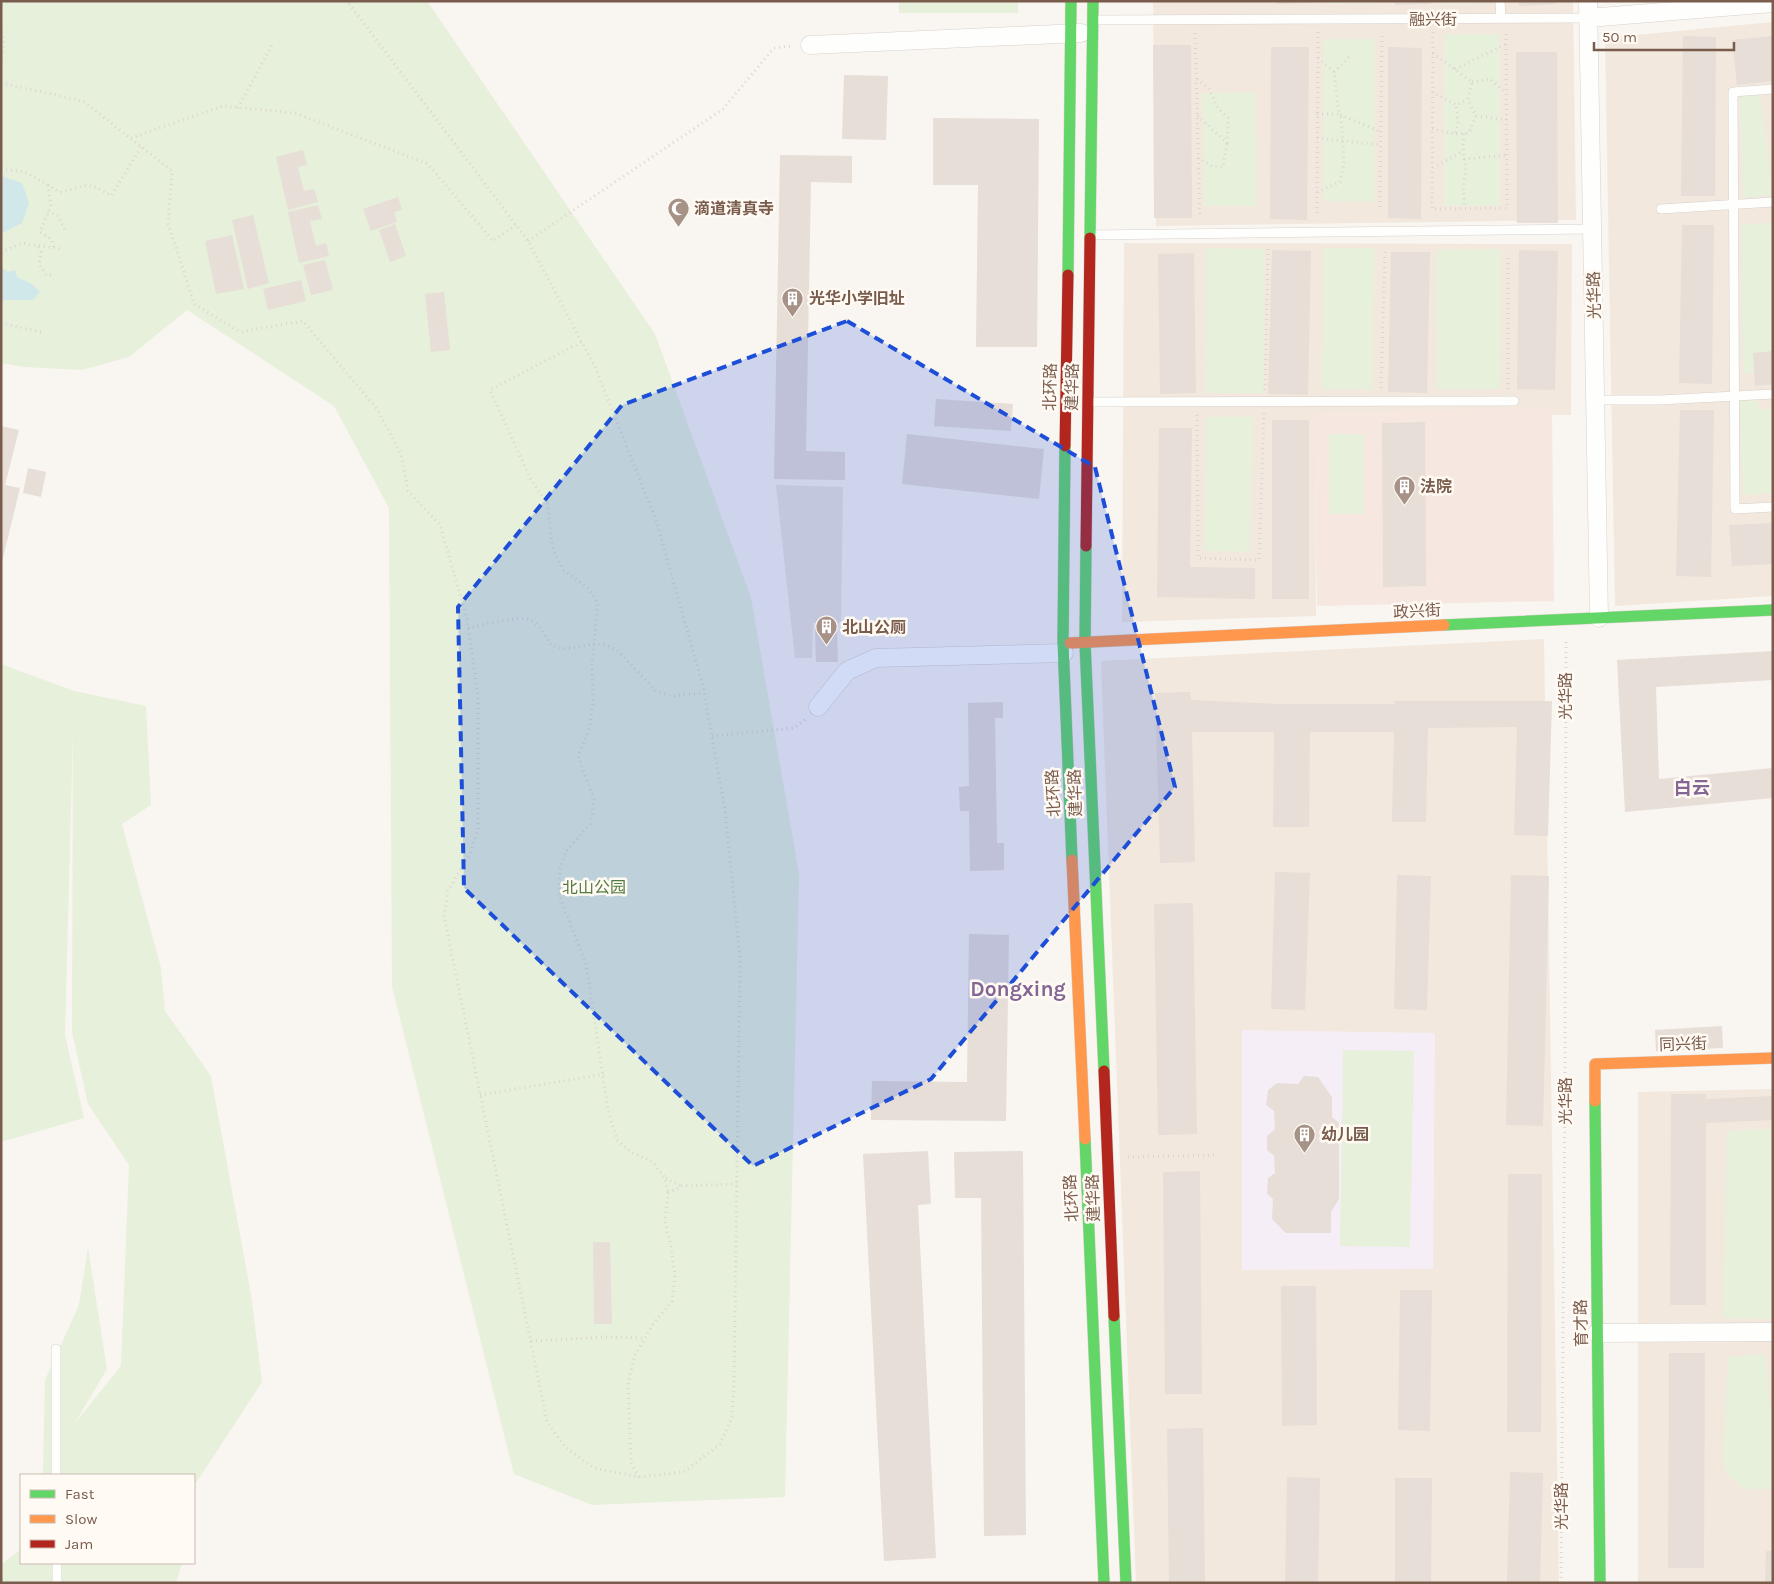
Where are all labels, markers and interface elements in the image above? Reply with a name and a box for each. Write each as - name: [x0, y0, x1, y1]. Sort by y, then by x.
- street label: 融兴街: [1409, 10, 1457, 29]
- scale bar: [1594, 20, 1734, 52]
- text: 50 m: [1602, 28, 1637, 46]
- mosque icon: 滴道清真寺: [666, 196, 690, 227]
- place label: 滴道清真寺: [694, 199, 774, 218]
- street label: 光华路: [1584, 271, 1604, 319]
- building icon: 光华小学旧址: [781, 286, 805, 317]
- place label: 光华小学旧址: [809, 289, 905, 308]
- street label: 北环路: [1040, 363, 1060, 411]
- street label: 建华路: [1062, 363, 1082, 411]
- building icon: 法院: [1392, 474, 1416, 505]
- place label: 法院: [1420, 477, 1452, 496]
- street label: 政兴街: [1393, 600, 1441, 622]
- building icon: 北山公厕: [814, 615, 838, 646]
- place label: 北山公厕: [842, 618, 906, 637]
- street label: 光华路: [1556, 672, 1575, 720]
- street label: 北环路: [1042, 769, 1064, 817]
- street label: 建华路: [1065, 769, 1085, 817]
- district label: 白云: [1674, 777, 1710, 799]
- park label: 北山公园: [562, 878, 626, 897]
- district label: Dongxing: [970, 977, 1066, 1001]
- street label: 同兴街: [1659, 1034, 1707, 1054]
- street label: 光华路: [1556, 1077, 1575, 1125]
- building icon: 幼儿园: [1293, 1122, 1317, 1153]
- place label: 幼儿园: [1321, 1125, 1369, 1144]
- street label: 北环路: [1060, 1174, 1082, 1222]
- street label: 建华路: [1083, 1174, 1103, 1222]
- street label: 育才路: [1571, 1299, 1591, 1347]
- legend: [20, 1474, 195, 1564]
- street label: 光华路: [1552, 1482, 1571, 1530]
- text: Fast: [65, 1485, 95, 1503]
- text: Slow: [65, 1510, 97, 1528]
- text: Jam: [65, 1535, 93, 1553]

